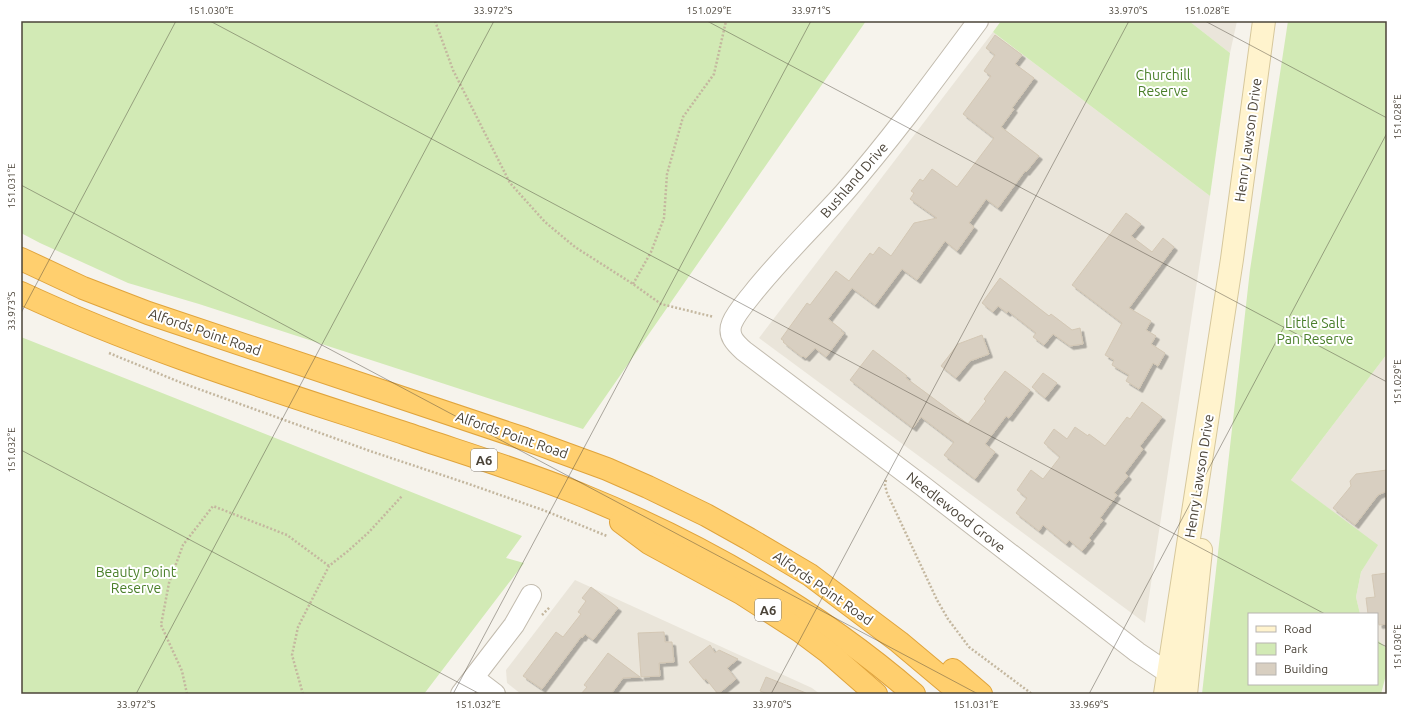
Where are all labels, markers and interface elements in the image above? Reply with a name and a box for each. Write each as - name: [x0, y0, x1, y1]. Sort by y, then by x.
- text: 151.030°E: [188, 5, 234, 16]
- text: 33.972°S: [473, 5, 513, 16]
- text: 151.029°E: [686, 5, 732, 16]
- text: 33.971°S: [791, 5, 831, 16]
- text: 33.970°S: [1108, 5, 1148, 16]
- text: 151.028°E: [1184, 5, 1230, 16]
- park label: Churchill Reserve: [1135, 67, 1191, 99]
- street label: Henry Lawson Drive: [1231, 77, 1265, 203]
- text: 151.028°E: [1392, 94, 1403, 140]
- street label: Bushland Drive: [817, 139, 891, 221]
- text: 151.031°E: [6, 163, 17, 209]
- text: 33.973°S: [6, 291, 17, 331]
- street label: Alfords Point Road: [147, 305, 263, 359]
- park label: Little Salt Pan Reserve: [1276, 315, 1354, 347]
- text: 151.029°E: [1392, 359, 1403, 405]
- street label: Alfords Point Road: [454, 408, 570, 462]
- street label: Henry Lawson Drive: [1181, 413, 1217, 539]
- text: 151.032°E: [6, 427, 17, 473]
- road number: A6: [471, 449, 497, 471]
- street label: Needlewood Grove: [903, 468, 1009, 556]
- street label: Alfords Point Road: [770, 548, 876, 628]
- park label: Beauty Point Reserve: [96, 564, 177, 596]
- road number: A6: [755, 599, 781, 621]
- legend: [1248, 613, 1378, 685]
- text: Road: [1284, 622, 1312, 635]
- text: 151.030°E: [1392, 624, 1403, 670]
- text: Park: [1284, 642, 1308, 655]
- text: Building: [1284, 662, 1328, 675]
- text: 33.972°S: [116, 699, 156, 710]
- text: 151.032°E: [455, 699, 501, 710]
- text: 33.970°S: [752, 699, 792, 710]
- text: 151.031°E: [953, 699, 999, 710]
- text: 33.969°S: [1069, 699, 1109, 710]

